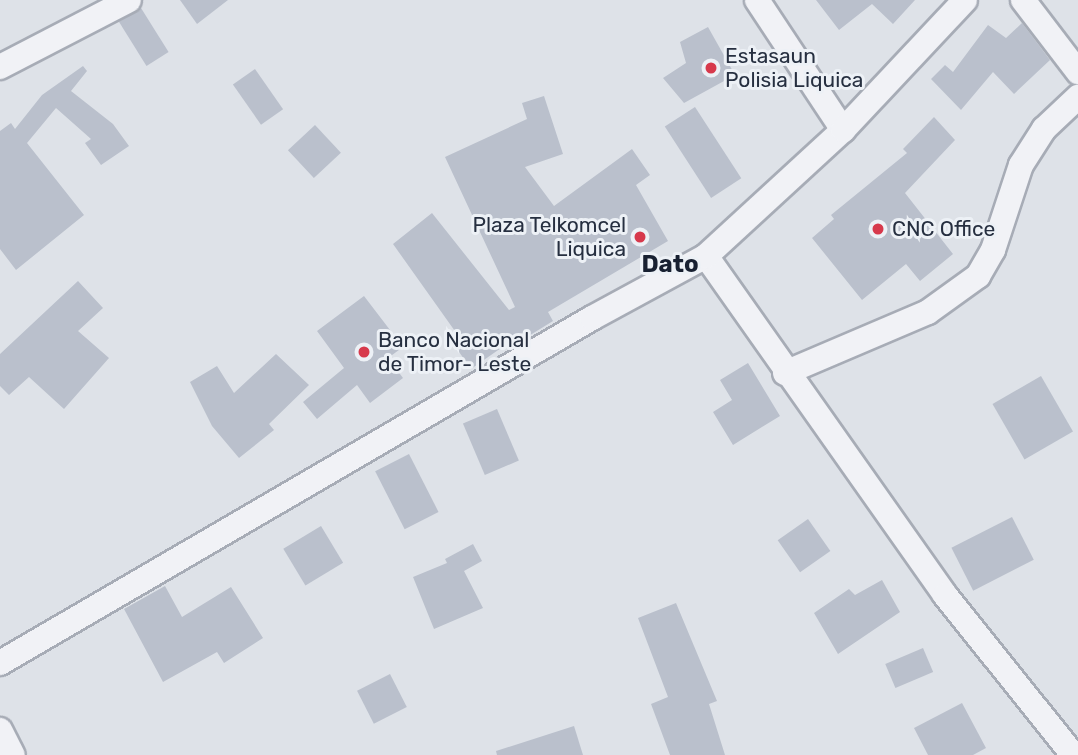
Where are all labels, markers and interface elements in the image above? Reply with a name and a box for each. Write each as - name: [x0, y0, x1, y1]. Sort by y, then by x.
- place label: Estasaun Polisia Liquica: [725, 43, 863, 93]
- marker: Estasaun Polisia Liquica: [703, 60, 719, 76]
- place label: Plaza Telkomcel Liquica: [472, 212, 626, 262]
- place label: CNC Office: [892, 216, 995, 242]
- marker: CNC Office: [870, 221, 886, 237]
- marker: Plaza Telkomcel Liquica: [632, 229, 648, 245]
- district label: Dato: [641, 251, 699, 279]
- place label: Banco Nacional de Timor- Leste: [378, 327, 532, 377]
- marker: Banco Nacional de Timor- Leste: [356, 344, 372, 360]

